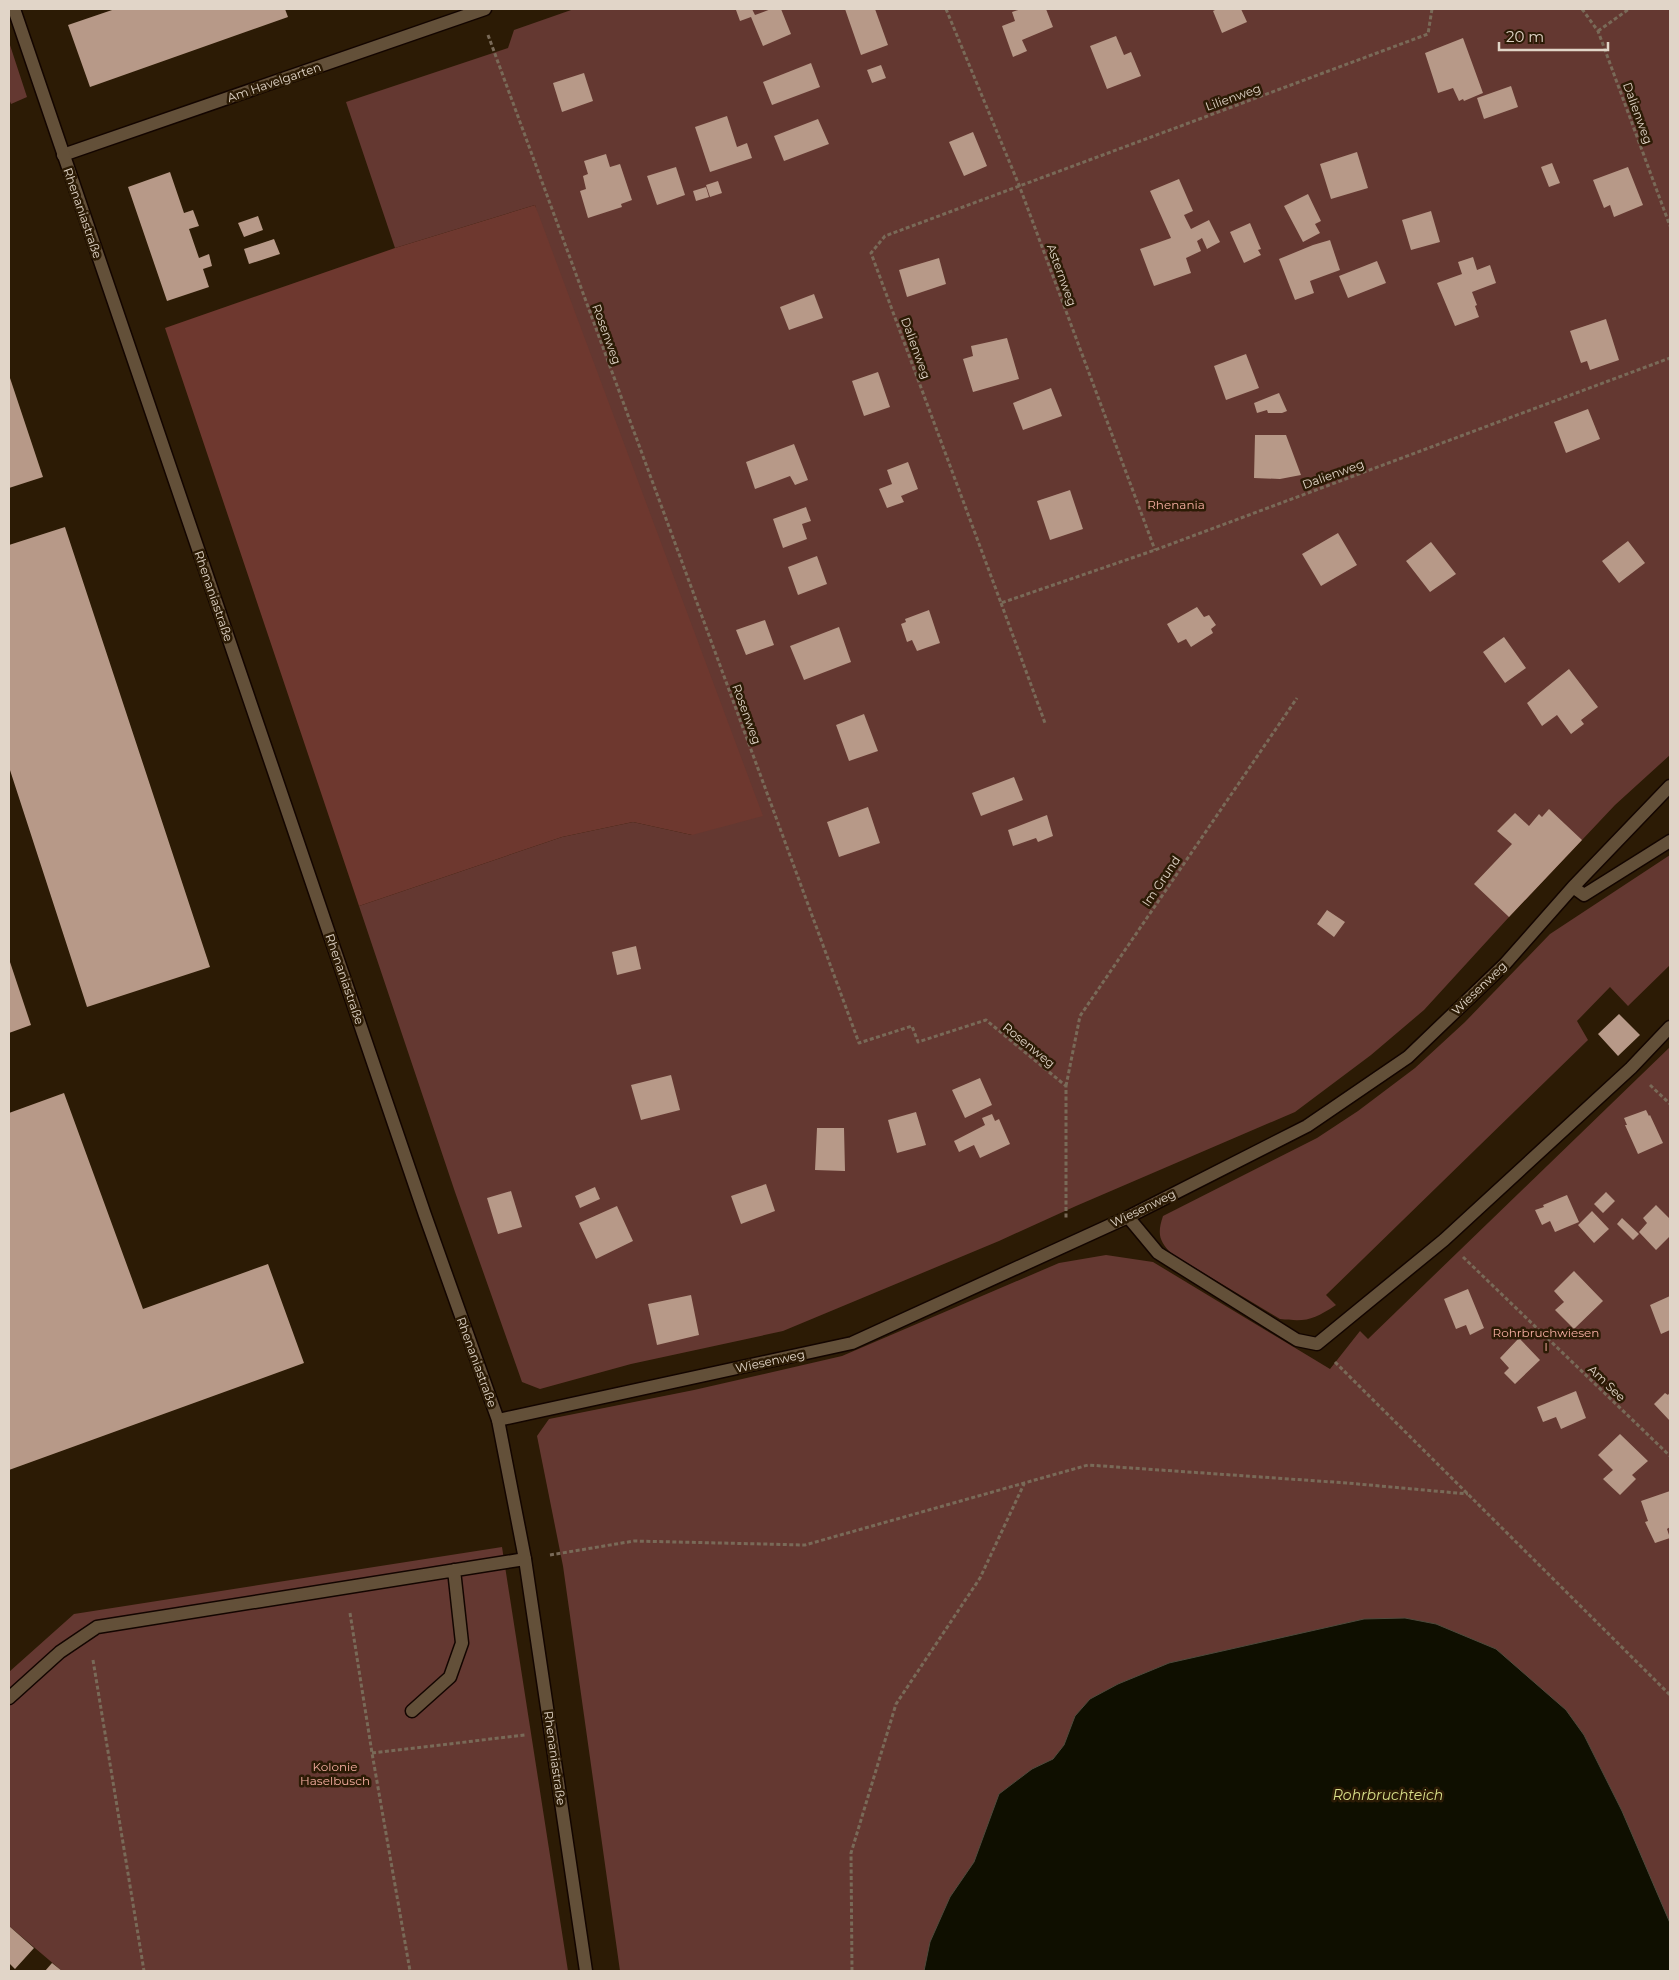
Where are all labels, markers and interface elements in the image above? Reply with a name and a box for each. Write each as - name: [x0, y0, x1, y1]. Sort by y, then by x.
- scale bar: [1499, 20, 1608, 52]
- text: 20 m: [1506, 27, 1544, 46]
- street label: Am Havelgarten: [225, 59, 323, 105]
- street label: Lilienweg: [1203, 80, 1263, 114]
- street label: Dalienweg: [1620, 80, 1656, 146]
- street label: Rhenaniastraße: [60, 166, 106, 260]
- street label: Asternweg: [1044, 242, 1080, 308]
- street label: Rosenweg: [589, 302, 625, 366]
- street label: Dalienweg: [898, 315, 934, 381]
- street label: Dalienweg: [1300, 456, 1366, 492]
- park label: Rhenania: [1147, 497, 1205, 512]
- street label: Rhenaniastraße: [191, 549, 237, 643]
- street label: Rosenweg: [729, 682, 765, 746]
- street label: Im Grund: [1139, 853, 1183, 909]
- street label: Rhenaniastraße: [322, 932, 368, 1026]
- street label: Wiesenweg: [1448, 958, 1510, 1018]
- street label: Rosenweg: [1000, 1019, 1058, 1071]
- street label: Wiesenweg: [1108, 1186, 1178, 1230]
- street label: Rhenaniastraße: [454, 1315, 500, 1409]
- park label: Rohrbruchwiesen I: [1493, 1325, 1599, 1354]
- street label: Wiesenweg: [734, 1346, 806, 1376]
- street label: Am See: [1585, 1362, 1629, 1404]
- street label: Rhenaniastraße: [541, 1710, 569, 1806]
- park label: Kolonie Haselbusch: [300, 1759, 370, 1788]
- water label: Rohrbruchteich: [1333, 1786, 1443, 1804]

